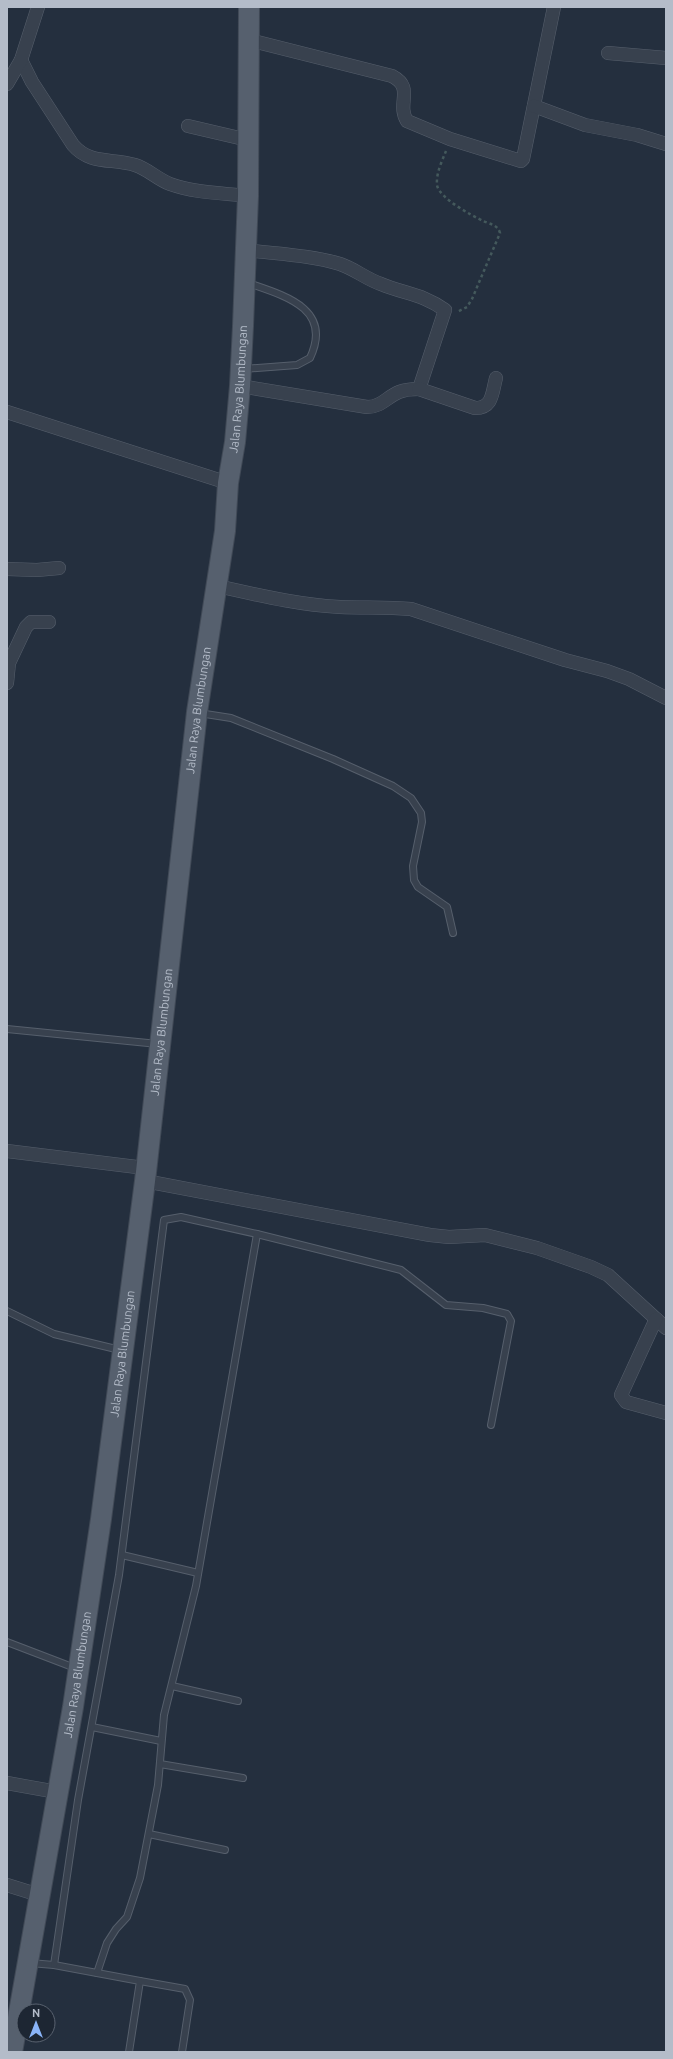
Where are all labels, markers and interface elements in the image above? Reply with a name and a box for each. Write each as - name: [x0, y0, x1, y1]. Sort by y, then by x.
- street label: Jalan Raya Blumbungan: [226, 325, 249, 454]
- street label: Jalan Raya Blumbungan: [183, 646, 213, 774]
- street label: Jalan Raya Blumbungan: [147, 968, 175, 1096]
- street label: Jalan Raya Blumbungan: [107, 1289, 137, 1418]
- street label: Jalan Raya Blumbungan: [61, 1610, 93, 1739]
- north arrow: [16, 2003, 56, 2043]
- text: N: [32, 2007, 40, 2019]

